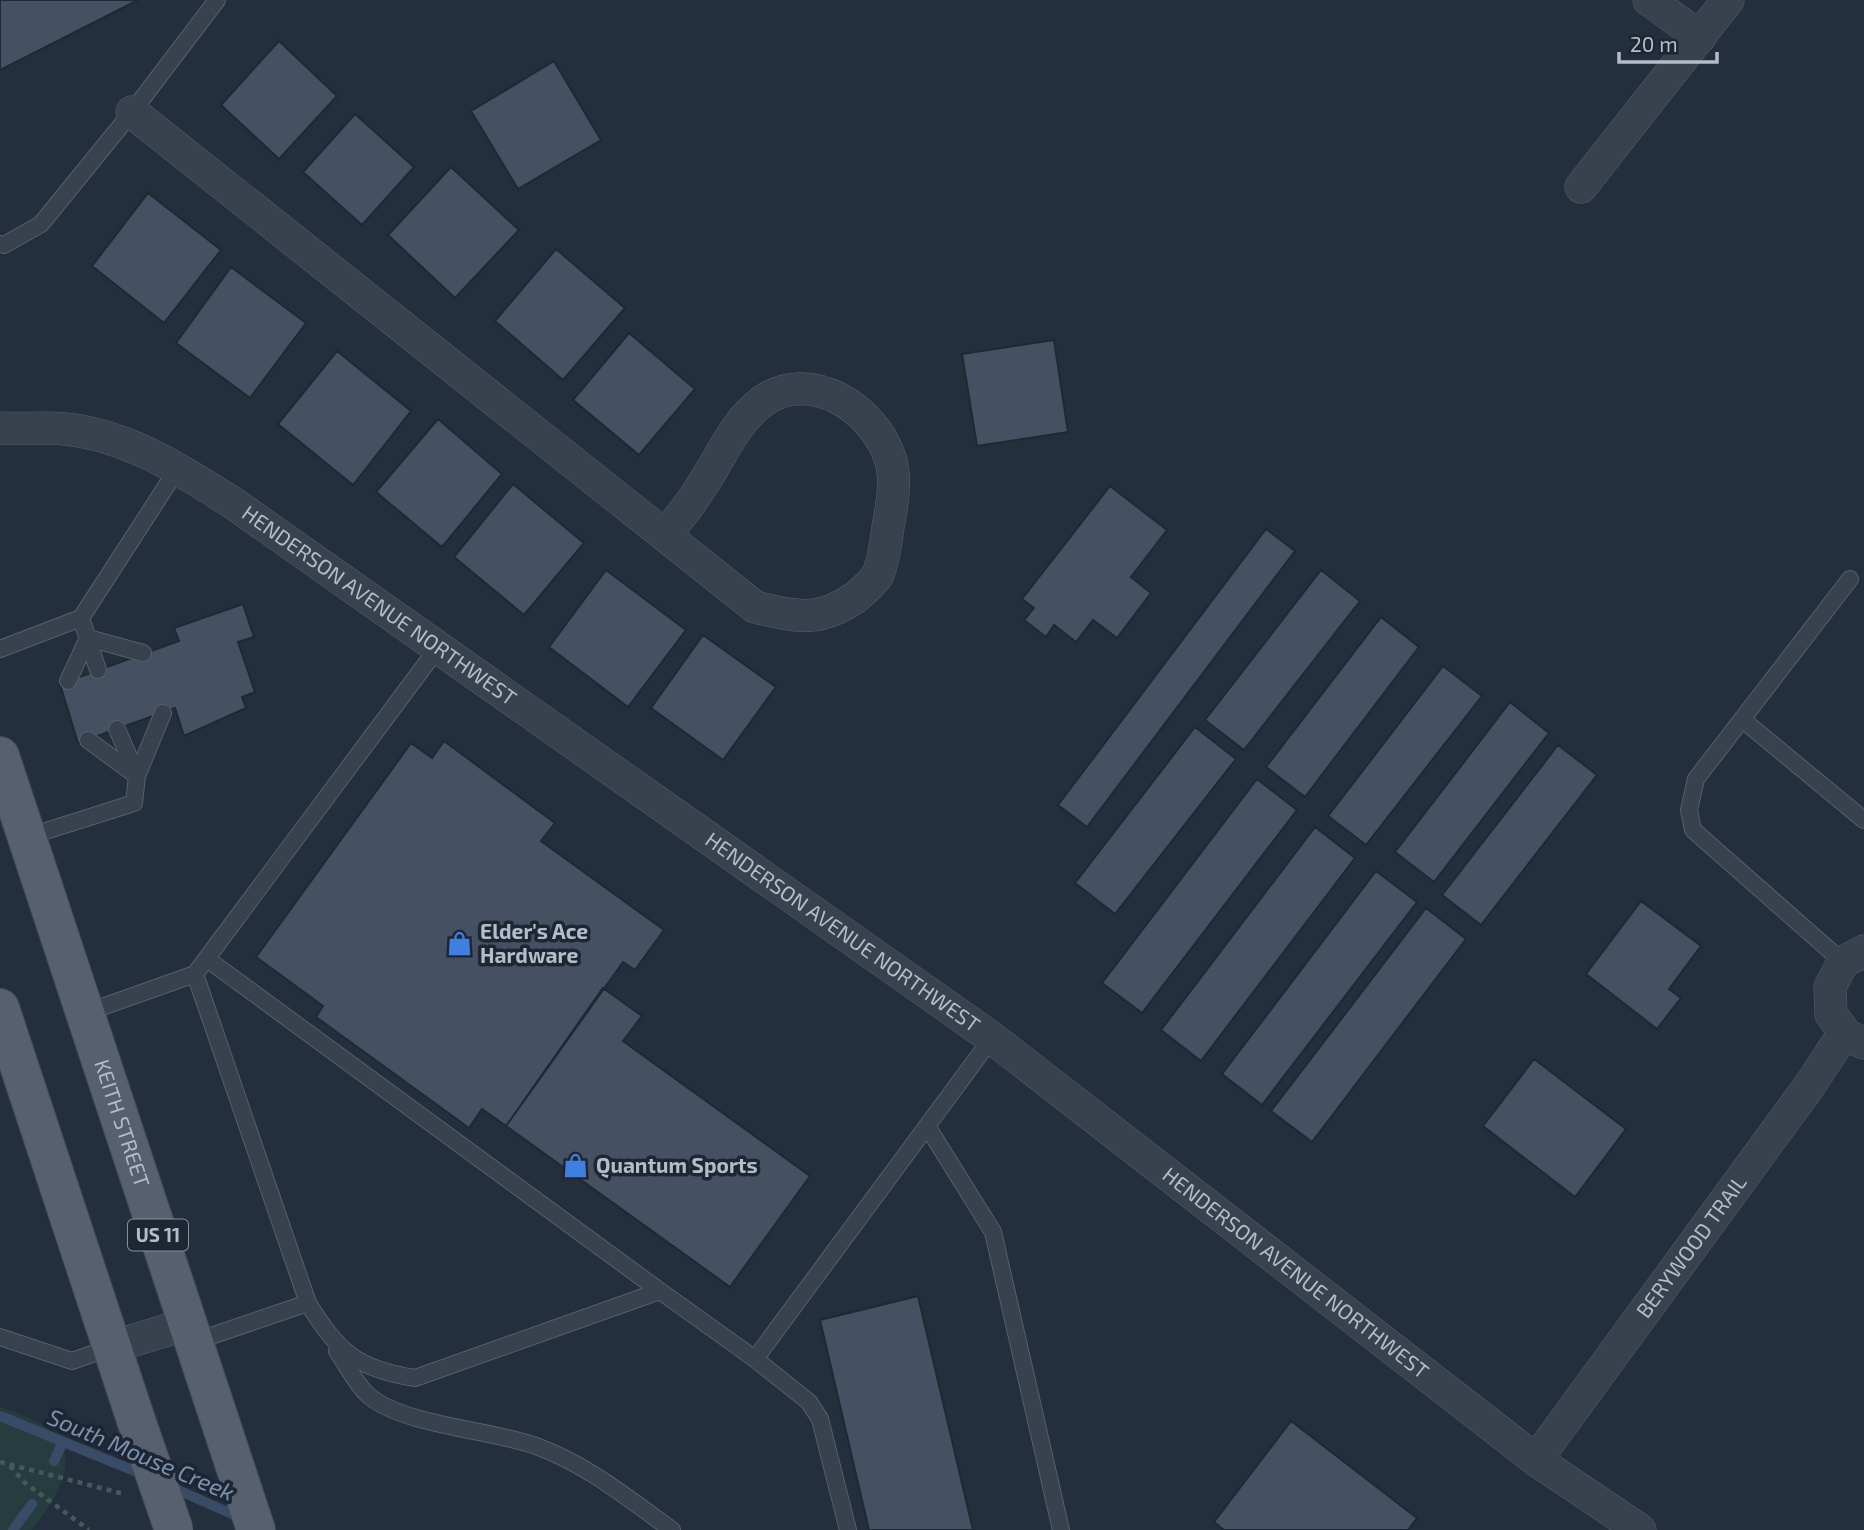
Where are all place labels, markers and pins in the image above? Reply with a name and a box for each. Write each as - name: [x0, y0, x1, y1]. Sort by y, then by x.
- place label: Elder's Ace Hardware: [480, 918, 588, 967]
- shop icon: Elder's Ace Hardware: [446, 930, 474, 958]
- shop icon: Quantum Sports: [562, 1152, 590, 1180]
- place label: Quantum Sports: [596, 1152, 758, 1178]

